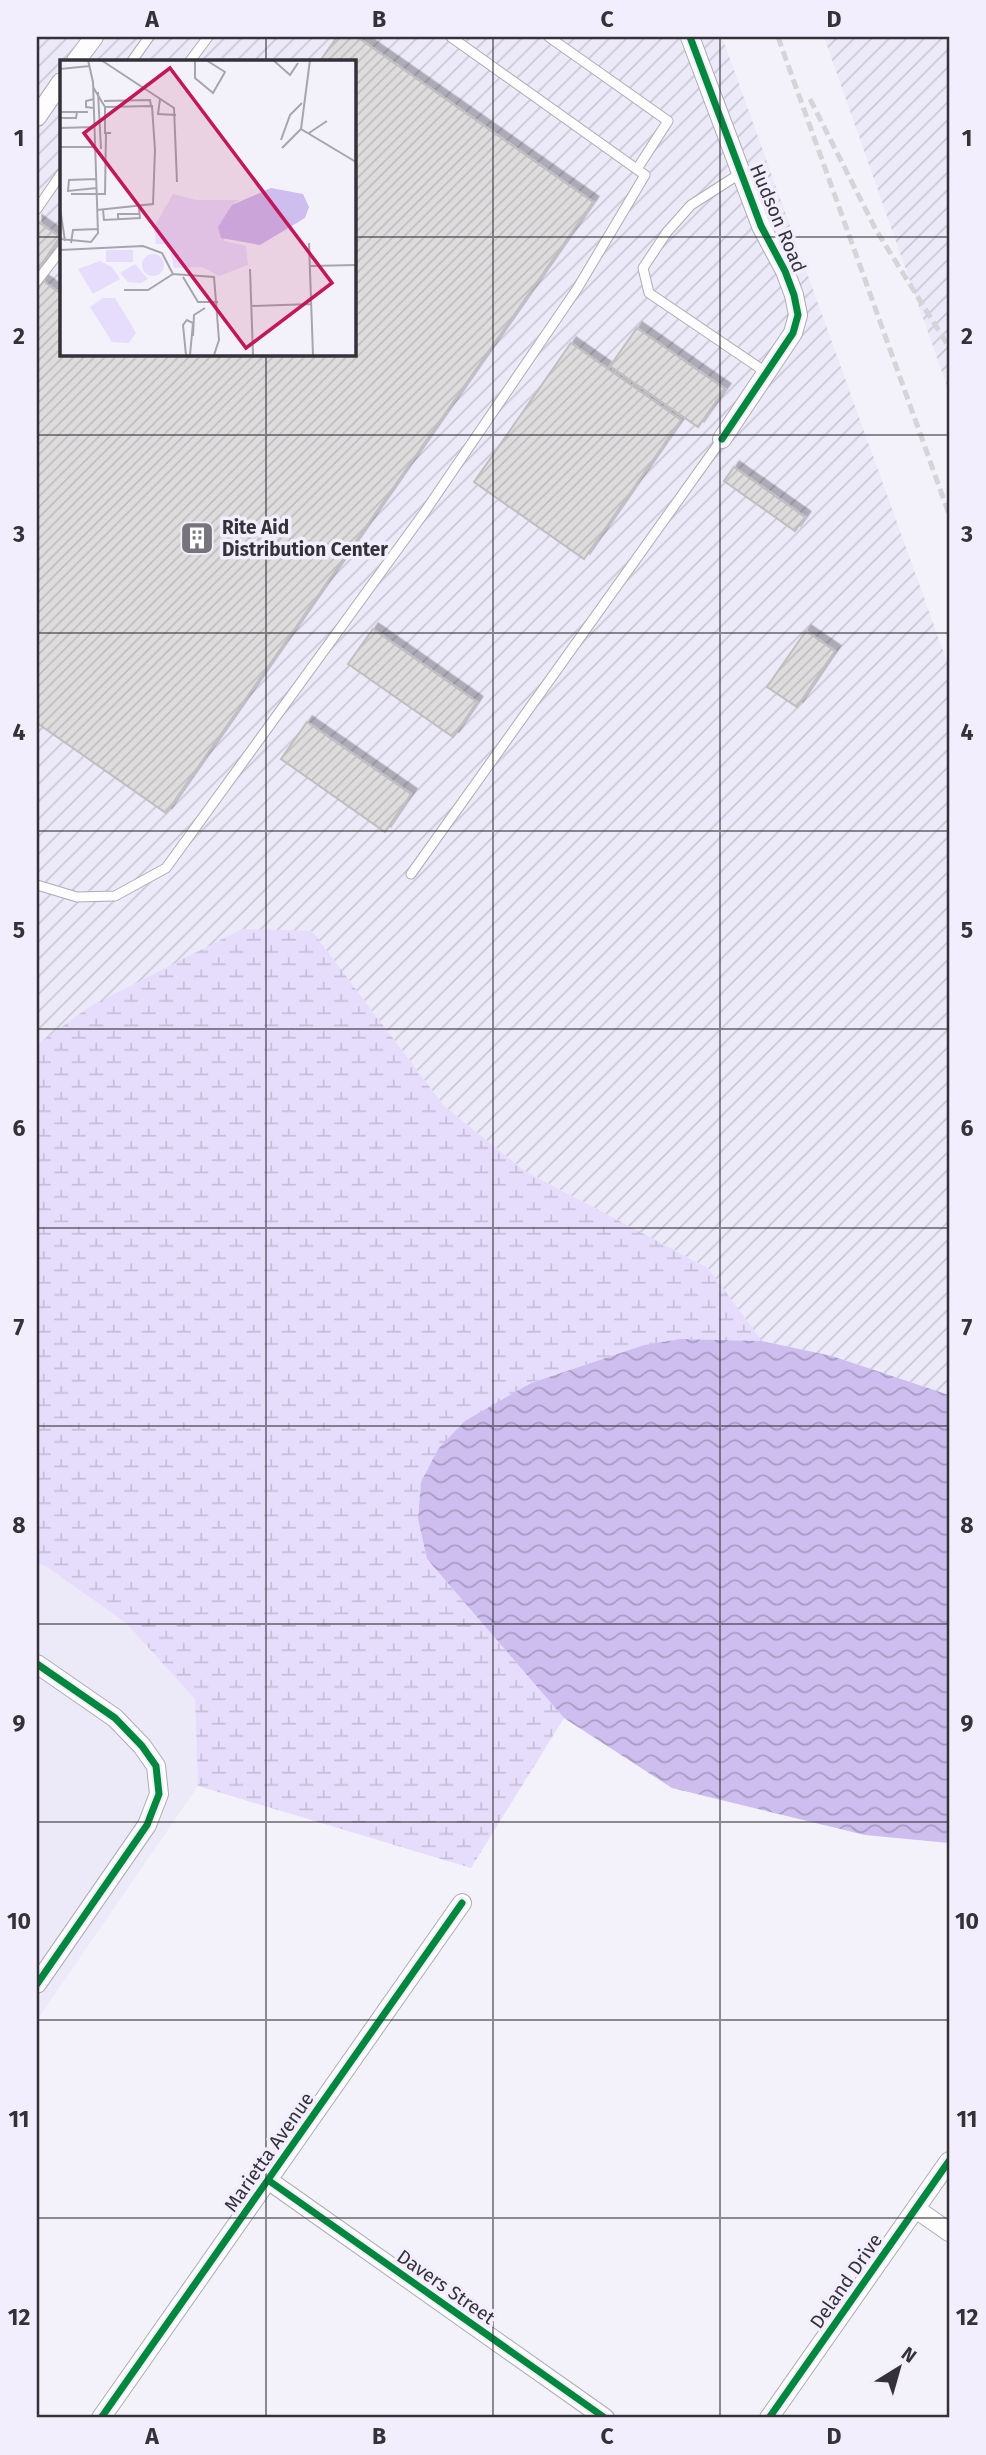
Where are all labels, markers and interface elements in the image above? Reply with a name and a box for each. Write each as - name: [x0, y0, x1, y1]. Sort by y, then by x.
- text: A: [144, 5, 159, 33]
- text: B: [372, 5, 386, 33]
- text: C: [600, 5, 614, 33]
- text: D: [827, 5, 842, 33]
- inset map: [60, 60, 355, 355]
- text: 1: [14, 124, 24, 152]
- text: 1: [962, 124, 972, 152]
- street label: Hudson Road: [745, 160, 811, 276]
- text: 2: [13, 322, 25, 350]
- text: 2: [961, 322, 973, 350]
- place label: Rite Aid Distribution Center: [222, 516, 388, 561]
- building icon: Rite Aid Distribution Center: [178, 519, 216, 557]
- text: 3: [12, 520, 25, 548]
- text: 3: [960, 520, 973, 548]
- text: 4: [13, 718, 26, 746]
- text: 4: [961, 718, 974, 746]
- text: 5: [13, 916, 25, 944]
- text: 5: [961, 916, 973, 944]
- text: 6: [13, 1114, 26, 1142]
- text: 6: [961, 1114, 974, 1142]
- text: 7: [14, 1313, 25, 1341]
- text: 7: [962, 1313, 973, 1341]
- text: 8: [12, 1511, 26, 1539]
- text: 8: [960, 1511, 974, 1539]
- text: 9: [13, 1709, 26, 1737]
- text: 9: [961, 1709, 974, 1737]
- text: 10: [7, 1907, 31, 1935]
- text: 10: [955, 1907, 979, 1935]
- street label: Marietta Avenue: [219, 2088, 319, 2216]
- text: 11: [9, 2105, 29, 2133]
- text: 11: [957, 2105, 977, 2133]
- street label: Deland Drive: [805, 2229, 887, 2333]
- street label: Davers Street: [393, 2245, 499, 2329]
- text: 12: [8, 2303, 30, 2331]
- text: 12: [956, 2303, 978, 2331]
- north arrow: [864, 2332, 934, 2402]
- text: N: [897, 2342, 921, 2368]
- text: A: [144, 2422, 159, 2450]
- text: B: [372, 2422, 386, 2450]
- text: C: [600, 2422, 614, 2450]
- text: D: [827, 2422, 842, 2450]

